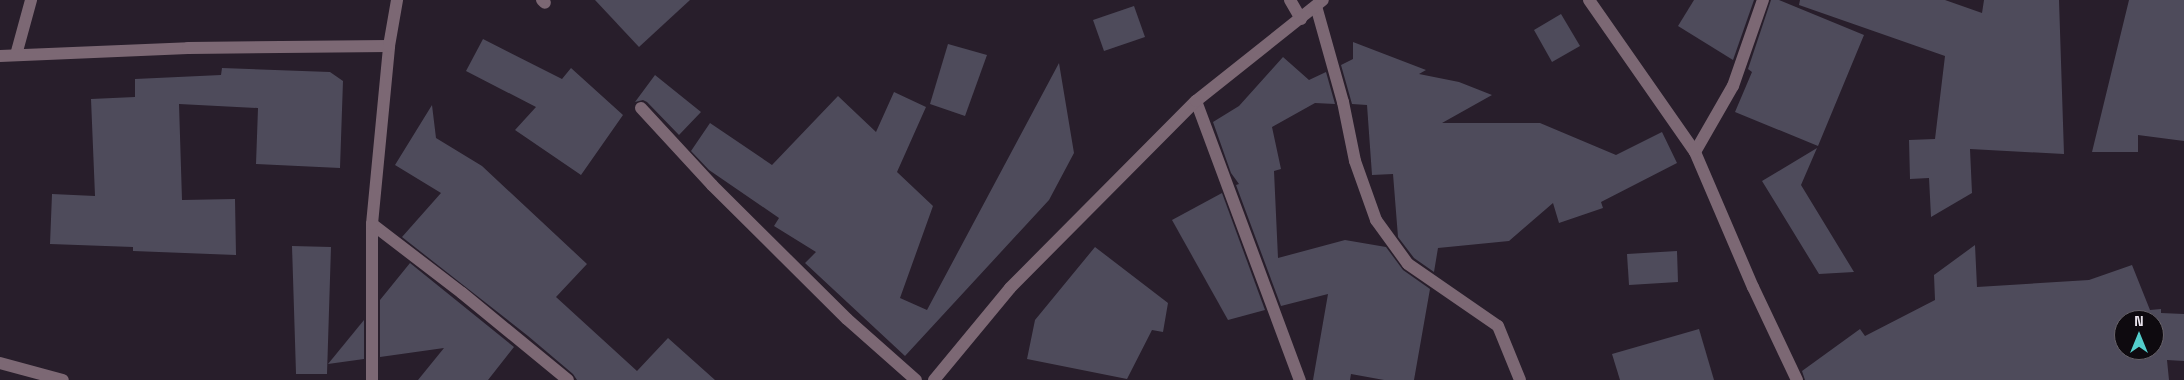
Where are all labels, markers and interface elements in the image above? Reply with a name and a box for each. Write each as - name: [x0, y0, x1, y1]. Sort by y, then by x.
- north arrow: [2114, 310, 2164, 360]
- text: N: [2134, 312, 2144, 330]

